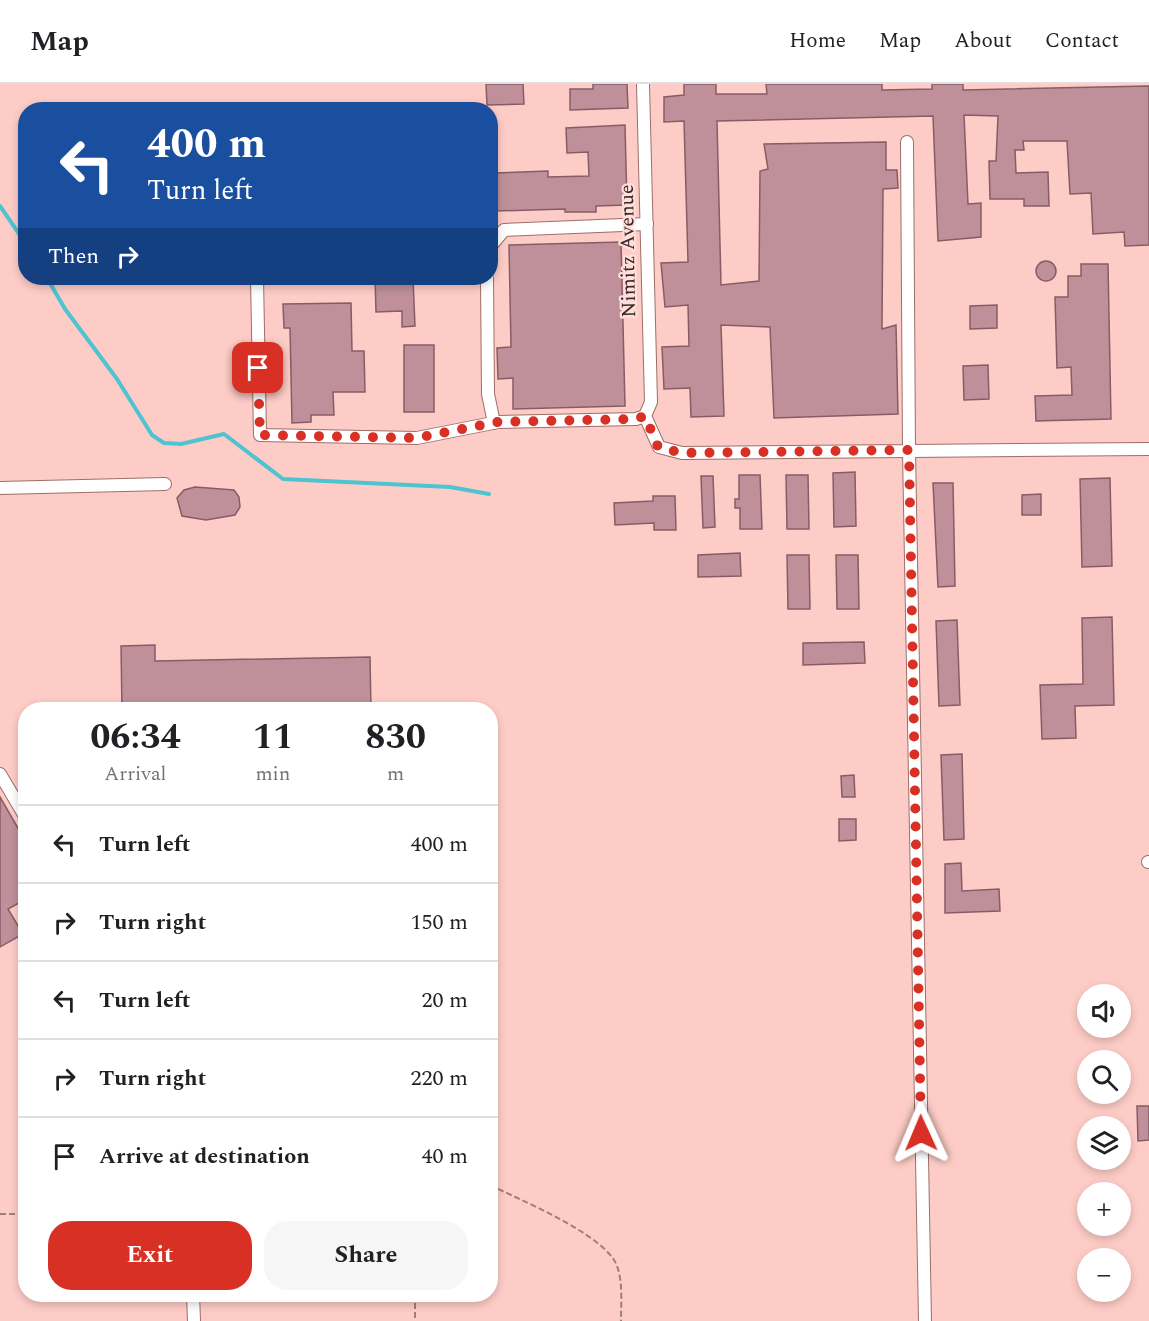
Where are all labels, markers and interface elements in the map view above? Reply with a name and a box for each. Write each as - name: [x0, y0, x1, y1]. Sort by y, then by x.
- text: Map: [30, 20, 89, 63]
- text: Home: [789, 25, 846, 57]
- text: Map: [879, 25, 921, 57]
- text: About: [954, 25, 1012, 57]
- text: Contact: [1045, 25, 1119, 57]
- text: 400 m: [147, 113, 266, 176]
- icon: left: [48, 126, 126, 204]
- text: Turn left: [147, 170, 253, 212]
- street label: Nimitz Avenue: [612, 184, 644, 318]
- text: Then: [48, 240, 99, 273]
- icon: right: [111, 240, 144, 273]
- pin: [232, 342, 283, 393]
- icon: arrive: [241, 351, 274, 384]
- text: 06:34: [90, 710, 181, 765]
- text: 11: [253, 710, 293, 765]
- text: 830: [365, 710, 426, 765]
- text: Arrival: [104, 759, 167, 789]
- text: min: [255, 759, 290, 789]
- text: m: [387, 759, 404, 789]
- icon: left: [48, 828, 81, 861]
- text: Turn left: [99, 828, 191, 861]
- text: 400 m: [411, 828, 468, 861]
- icon: right: [48, 906, 81, 939]
- text: Turn right: [99, 906, 206, 939]
- text: 150 m: [411, 906, 468, 939]
- icon: left: [48, 984, 81, 1017]
- text: Turn left: [99, 984, 191, 1017]
- text: 20 m: [422, 984, 468, 1017]
- map controls: [1077, 984, 1131, 1302]
- button: sound: [1077, 984, 1131, 1038]
- button: search: [1077, 1050, 1131, 1104]
- icon: right: [48, 1062, 81, 1095]
- text: Turn right: [99, 1062, 206, 1095]
- text: 220 m: [411, 1062, 468, 1095]
- position arrow: [889, 1101, 953, 1165]
- button: layers: [1077, 1116, 1131, 1170]
- icon: arrive: [48, 1140, 81, 1173]
- text: Arrive at destination: [99, 1140, 310, 1173]
- text: 40 m: [422, 1140, 468, 1173]
- button: +: [1077, 1182, 1131, 1236]
- button: Exit: [48, 1221, 252, 1290]
- button: Share: [264, 1221, 468, 1290]
- button: −: [1077, 1248, 1131, 1302]

